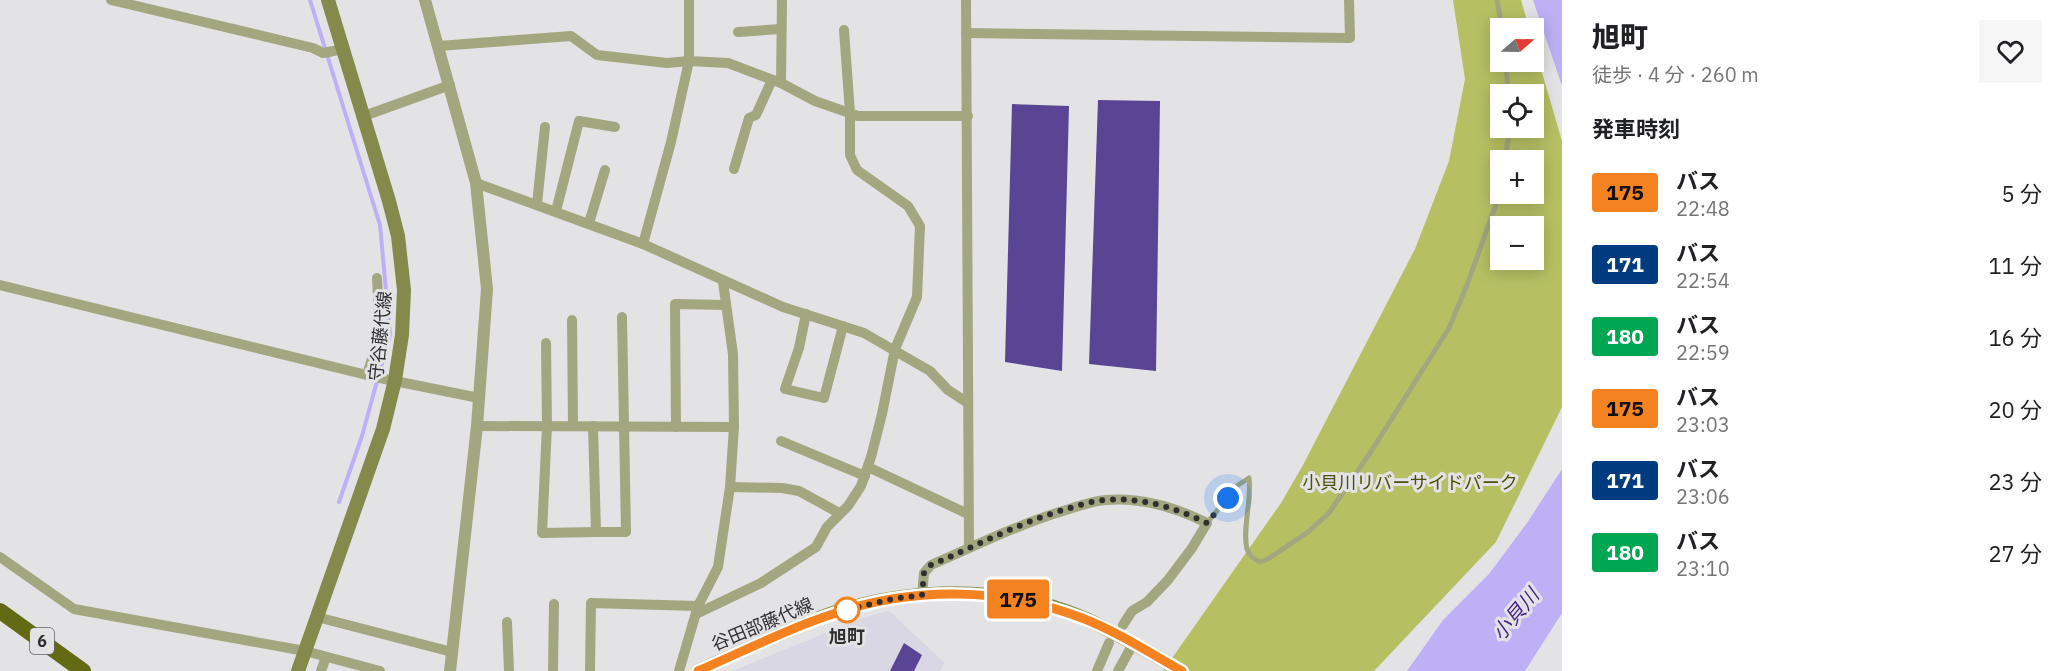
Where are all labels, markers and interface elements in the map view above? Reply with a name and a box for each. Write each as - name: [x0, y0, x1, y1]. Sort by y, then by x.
- north arrow: [1490, 18, 1544, 72]
- map controls: [1490, 18, 1544, 270]
- text: 旭町: [1592, 18, 1648, 55]
- button: heart: [1979, 20, 2042, 83]
- text: 徒歩 · 4 分 · 260 m: [1592, 61, 1759, 88]
- button: locate: [1490, 84, 1544, 138]
- text: 発車時刻: [1592, 114, 1680, 143]
- button: +: [1490, 150, 1544, 204]
- text: バス: [1676, 166, 1720, 195]
- text: 175: [1606, 178, 1644, 206]
- text: 5 分: [2002, 179, 2042, 208]
- text: 22:48: [1676, 195, 1730, 222]
- button: −: [1490, 216, 1544, 270]
- text: バス: [1676, 238, 1720, 267]
- text: 171: [1606, 250, 1644, 278]
- text: 11 分: [1988, 251, 2042, 280]
- text: 22:54: [1676, 267, 1730, 294]
- street label: 守谷藤代線: [364, 290, 396, 382]
- text: バス: [1676, 310, 1720, 339]
- text: 180: [1606, 322, 1644, 350]
- text: 16 分: [1988, 323, 2042, 352]
- text: 22:59: [1676, 339, 1730, 366]
- text: バス: [1676, 382, 1720, 411]
- text: 175: [1606, 394, 1644, 422]
- text: 20 分: [1988, 395, 2042, 424]
- text: 23:03: [1676, 411, 1730, 438]
- text: バス: [1676, 454, 1720, 483]
- text: 171: [1606, 466, 1644, 494]
- text: 23 分: [1988, 467, 2042, 496]
- park label: 小貝川リバーサイドパーク: [1302, 471, 1518, 494]
- your location: [1213, 483, 1243, 513]
- text: 23:06: [1676, 483, 1730, 510]
- text: バス: [1676, 526, 1720, 555]
- text: 180: [1606, 538, 1644, 566]
- text: 27 分: [1988, 539, 2042, 568]
- text: 23:10: [1676, 555, 1730, 582]
- line badge: 175: [984, 580, 1052, 618]
- water label: 小貝川: [1485, 581, 1546, 646]
- text: 175: [999, 585, 1037, 613]
- street label: 谷田部藤代線: [708, 592, 816, 656]
- marker: 旭町: [834, 597, 860, 623]
- place label: 旭町: [829, 625, 865, 648]
- road number: 6: [30, 628, 54, 654]

